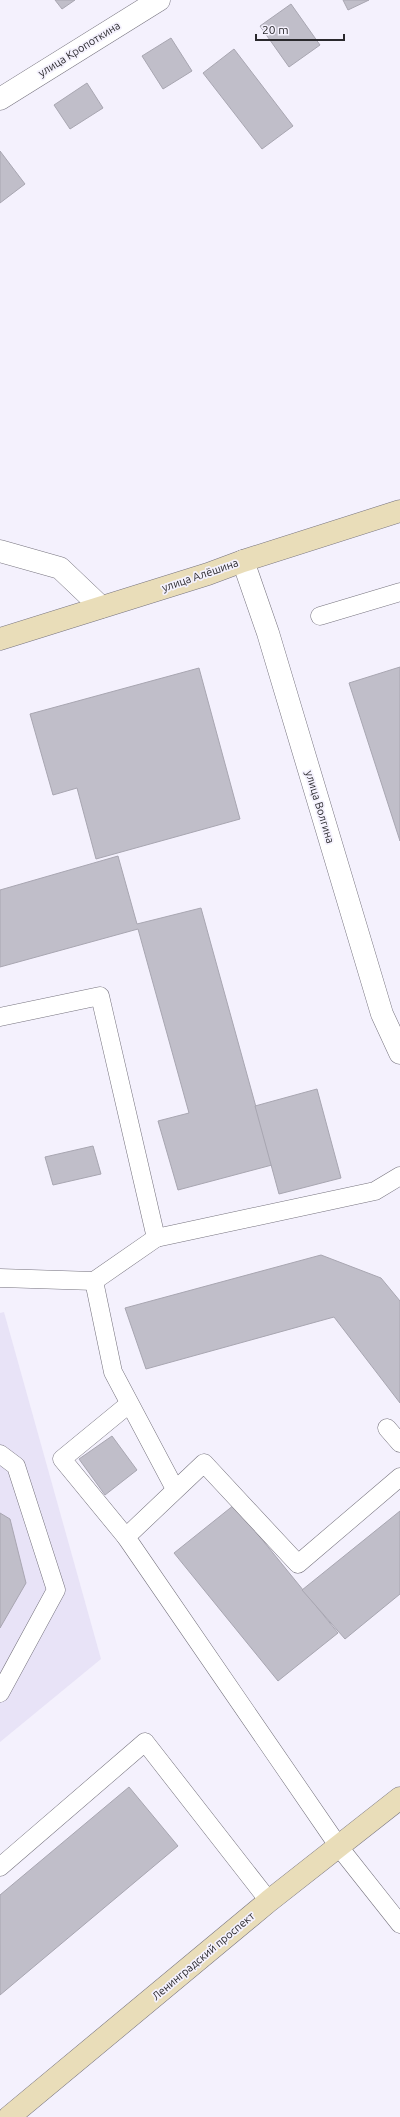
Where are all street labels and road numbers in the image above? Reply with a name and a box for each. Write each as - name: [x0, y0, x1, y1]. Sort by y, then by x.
- street label: улица Кропоткина: [36, 19, 122, 79]
- street label: улица Алёшина: [160, 556, 240, 594]
- street label: улица Волгина: [303, 769, 337, 845]
- street label: Ленинградский проспект: [150, 1910, 257, 2002]

